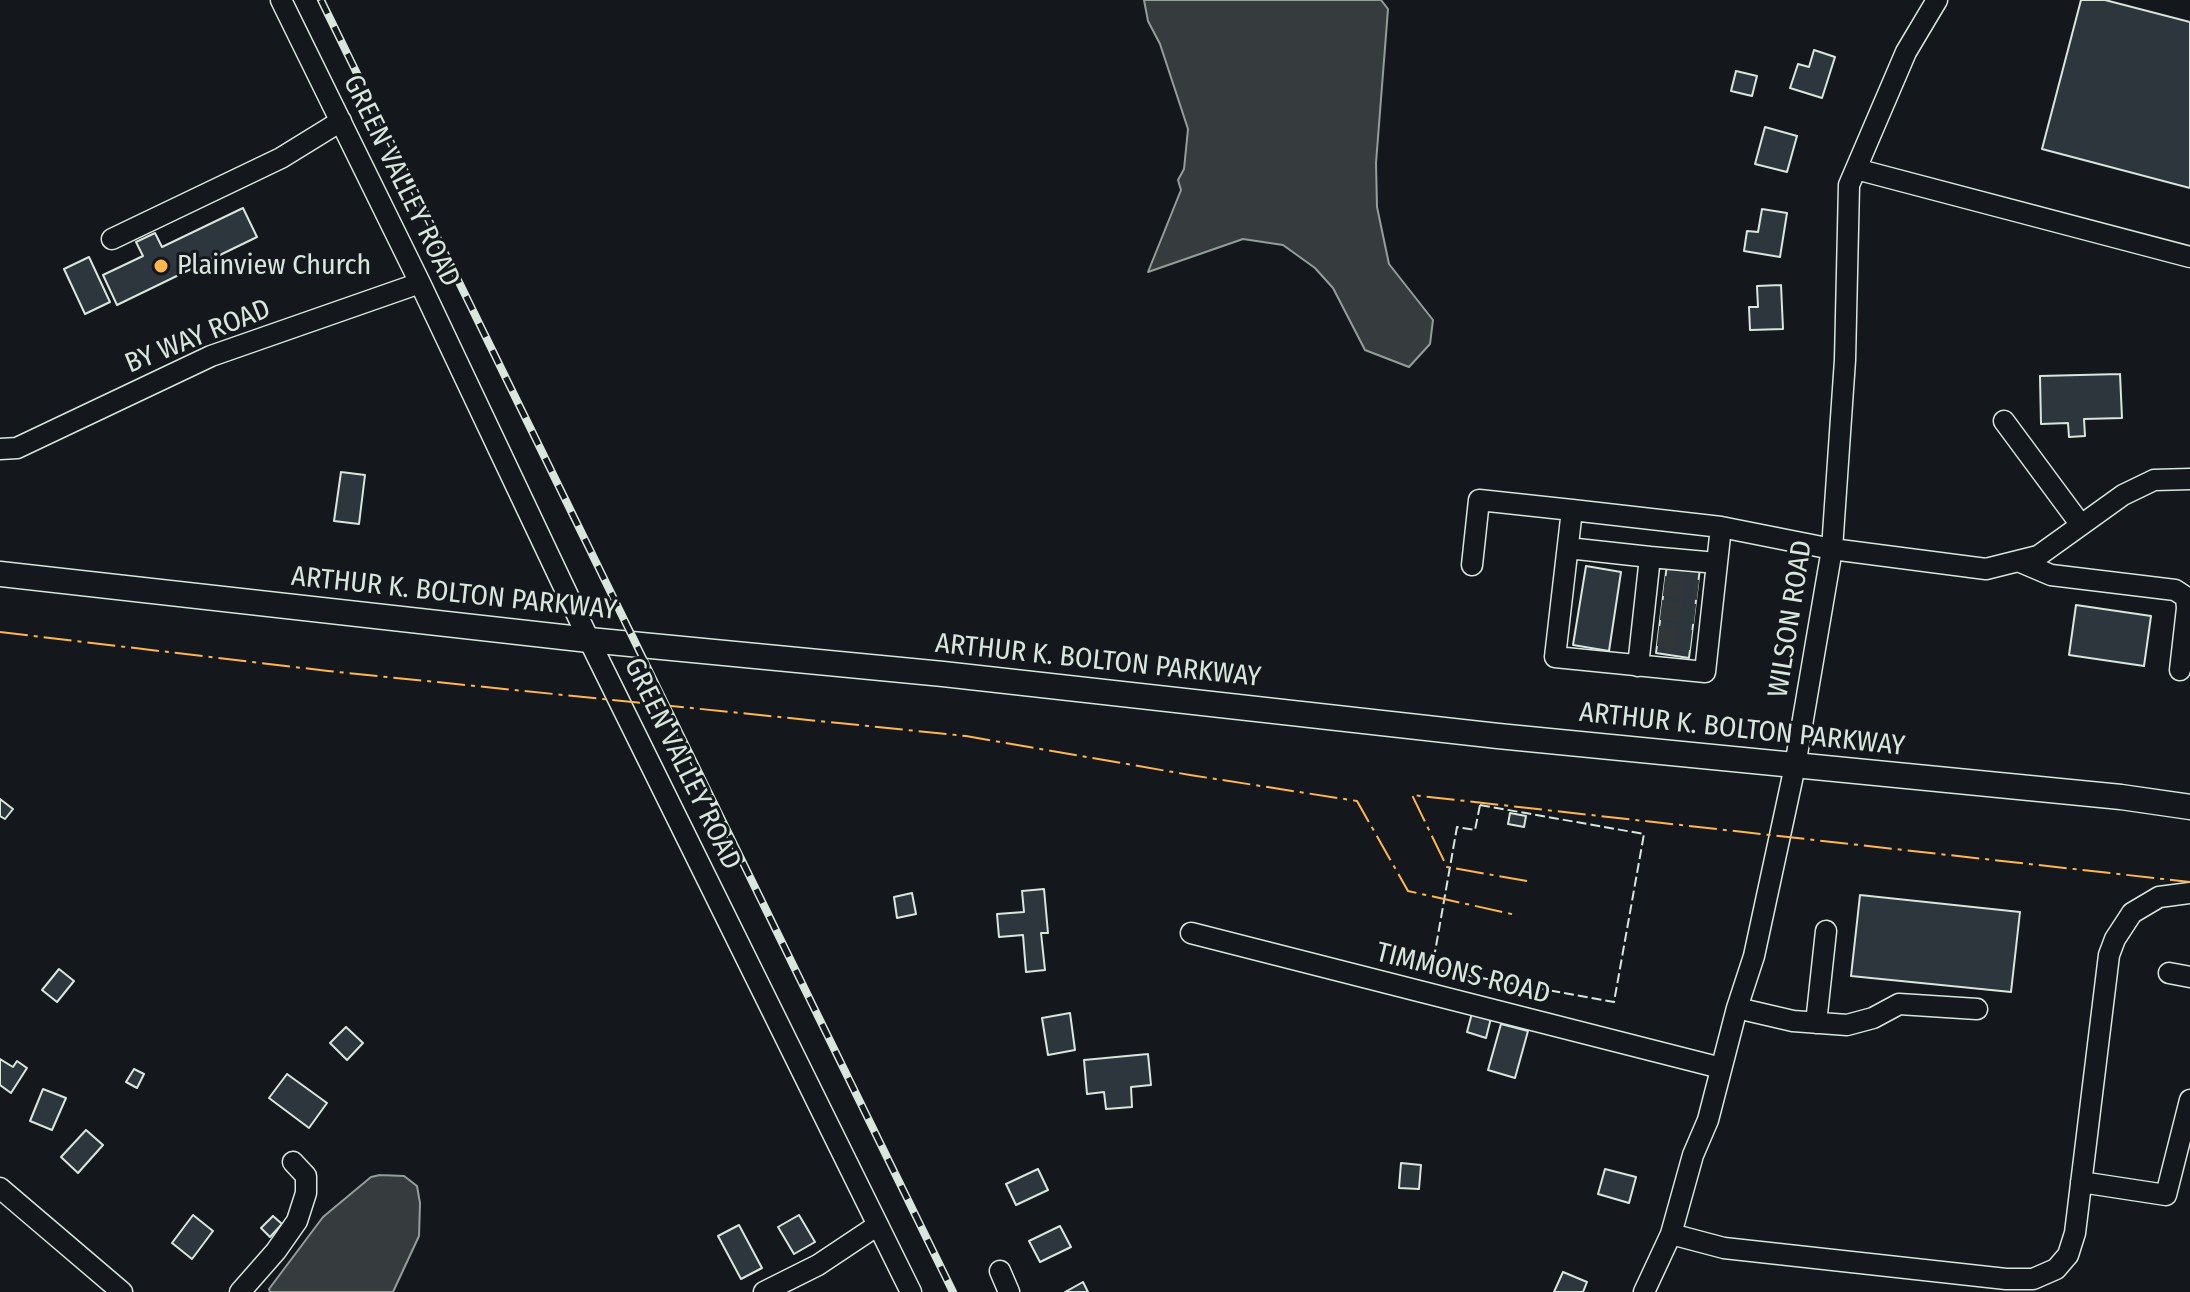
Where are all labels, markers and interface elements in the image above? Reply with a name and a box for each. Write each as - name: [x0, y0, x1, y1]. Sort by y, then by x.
- street label: GREEN VALLEY ROAD: [335, 70, 467, 292]
- place label: Plainview Church: [177, 249, 371, 283]
- marker: Plainview Church: [152, 257, 170, 275]
- street label: BY WAY ROAD: [121, 293, 275, 381]
- street label: WILSON ROAD: [1762, 538, 1820, 700]
- street label: ARTHUR K. BOLTON PARKWAY: [290, 560, 618, 628]
- street label: ARTHUR K. BOLTON PARKWAY: [934, 627, 1262, 695]
- street label: GREEN VALLEY ROAD: [616, 653, 748, 875]
- street label: ARTHUR K. BOLTON PARKWAY: [1578, 696, 1906, 764]
- street label: TIMMONS ROAD: [1372, 936, 1554, 1012]

